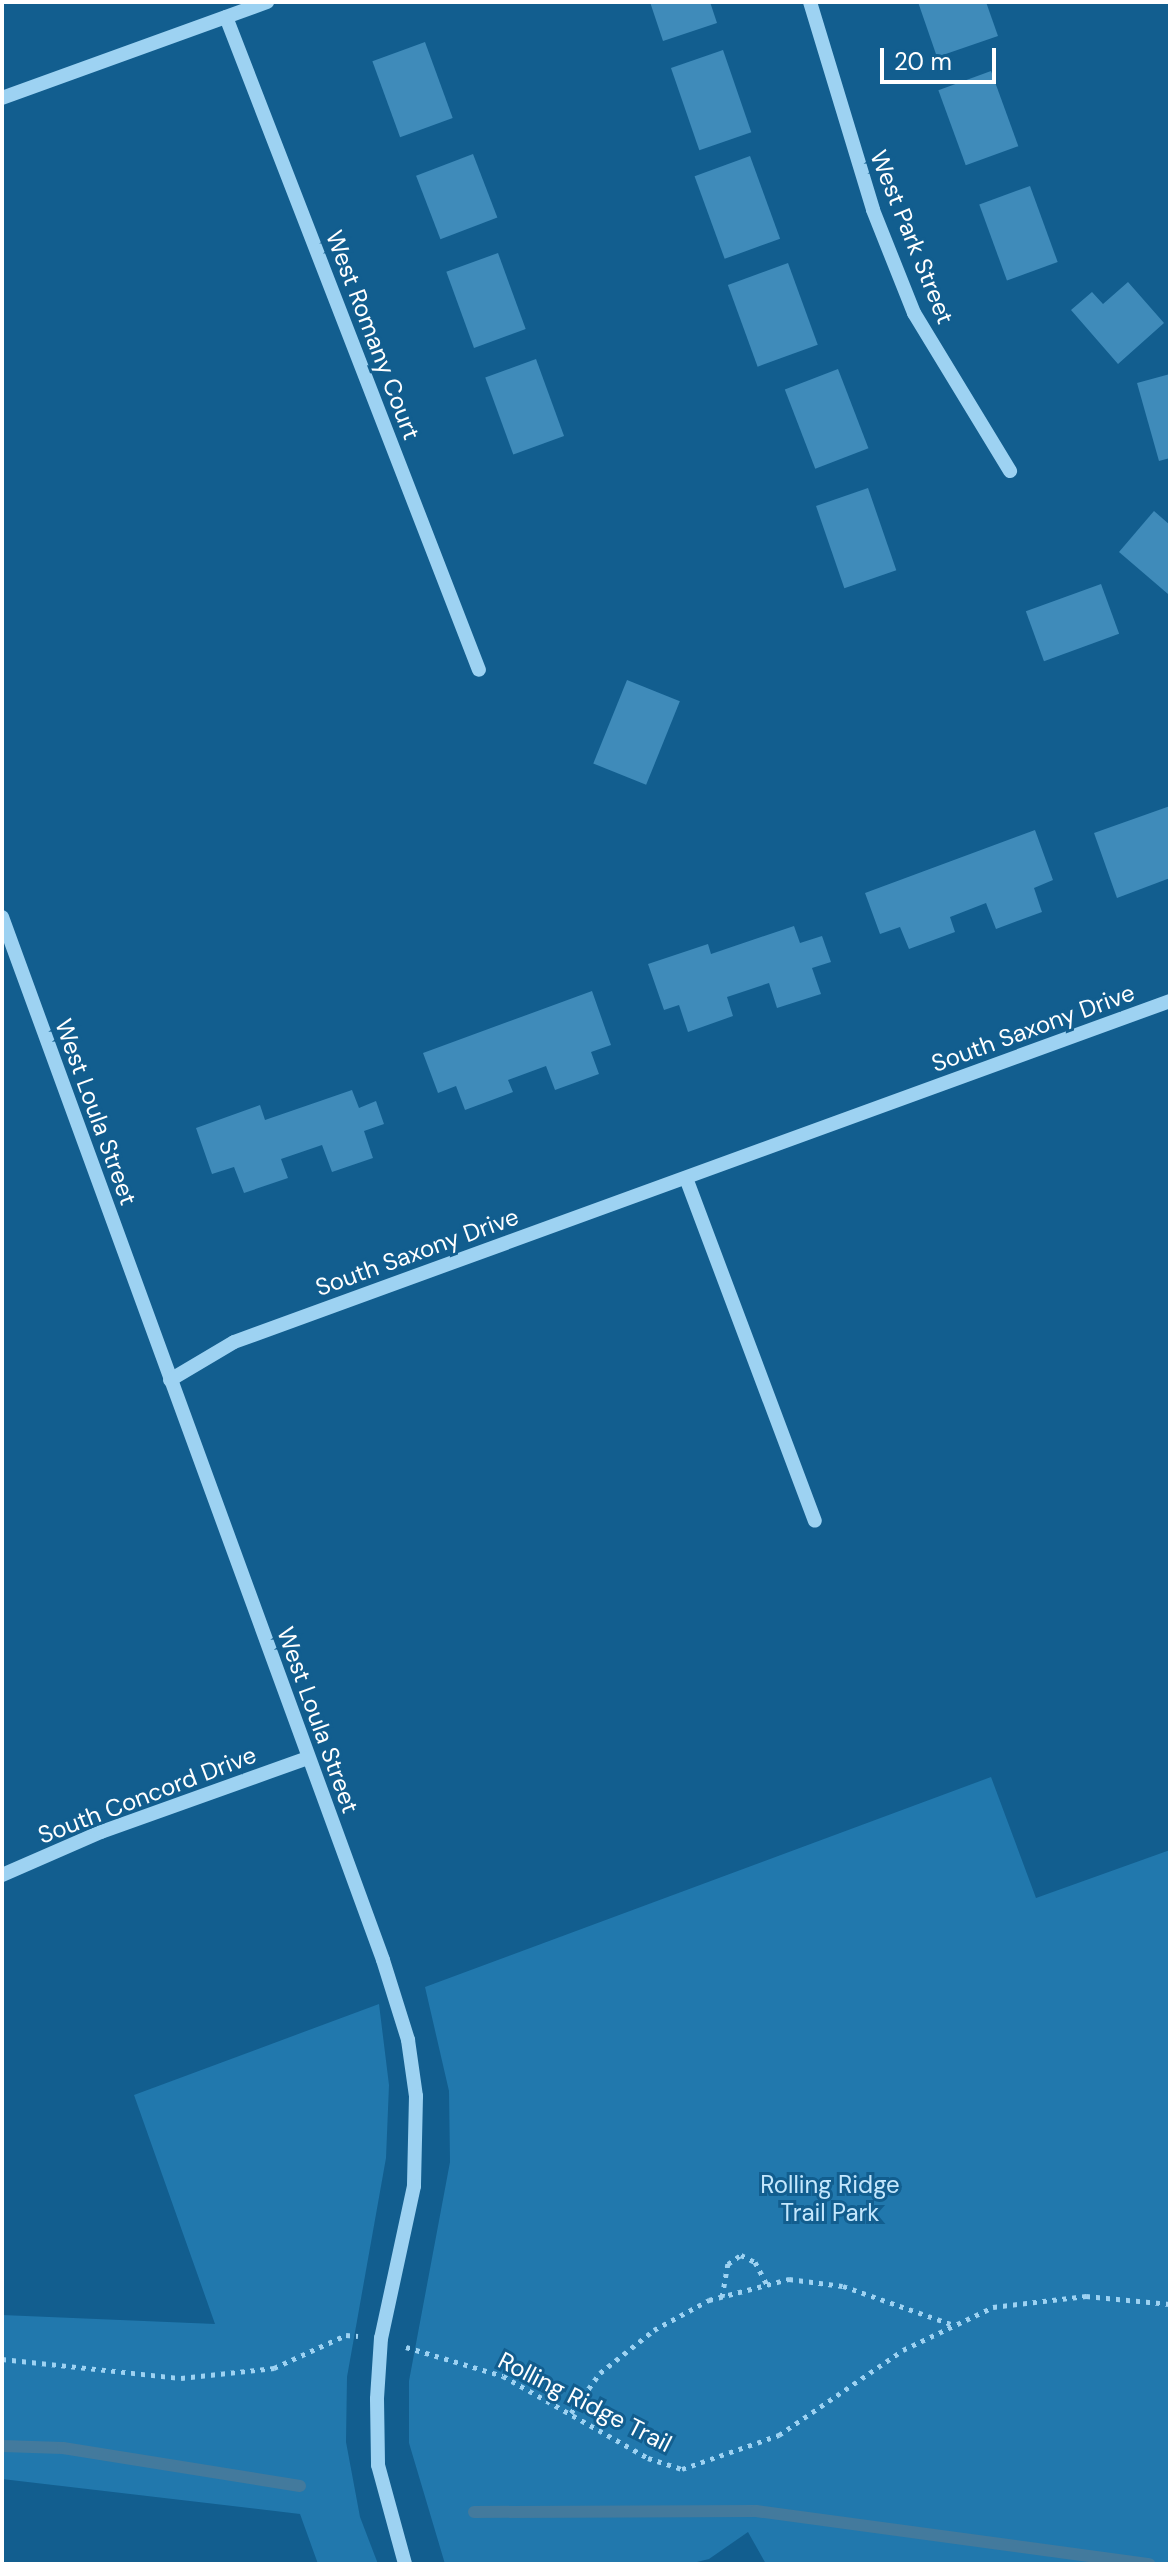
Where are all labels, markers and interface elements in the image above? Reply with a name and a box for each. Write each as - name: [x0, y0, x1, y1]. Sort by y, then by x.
- scale bar: [884, 32, 1000, 82]
- text: 20 m: [894, 46, 952, 77]
- street label: West Park Street: [864, 146, 960, 328]
- street label: West Romany Court: [320, 226, 426, 444]
- street label: South Saxony Drive: [927, 978, 1139, 1078]
- street label: West Loula Street: [49, 1015, 143, 1209]
- street label: South Saxony Drive: [311, 1202, 523, 1302]
- street label: West Loula Street: [271, 1623, 365, 1817]
- street label: South Concord Drive: [34, 1740, 260, 1850]
- park label: Rolling Ridge Trail Park: [760, 2171, 900, 2227]
- street label: Rolling Ridge Trail: [493, 2346, 677, 2458]

